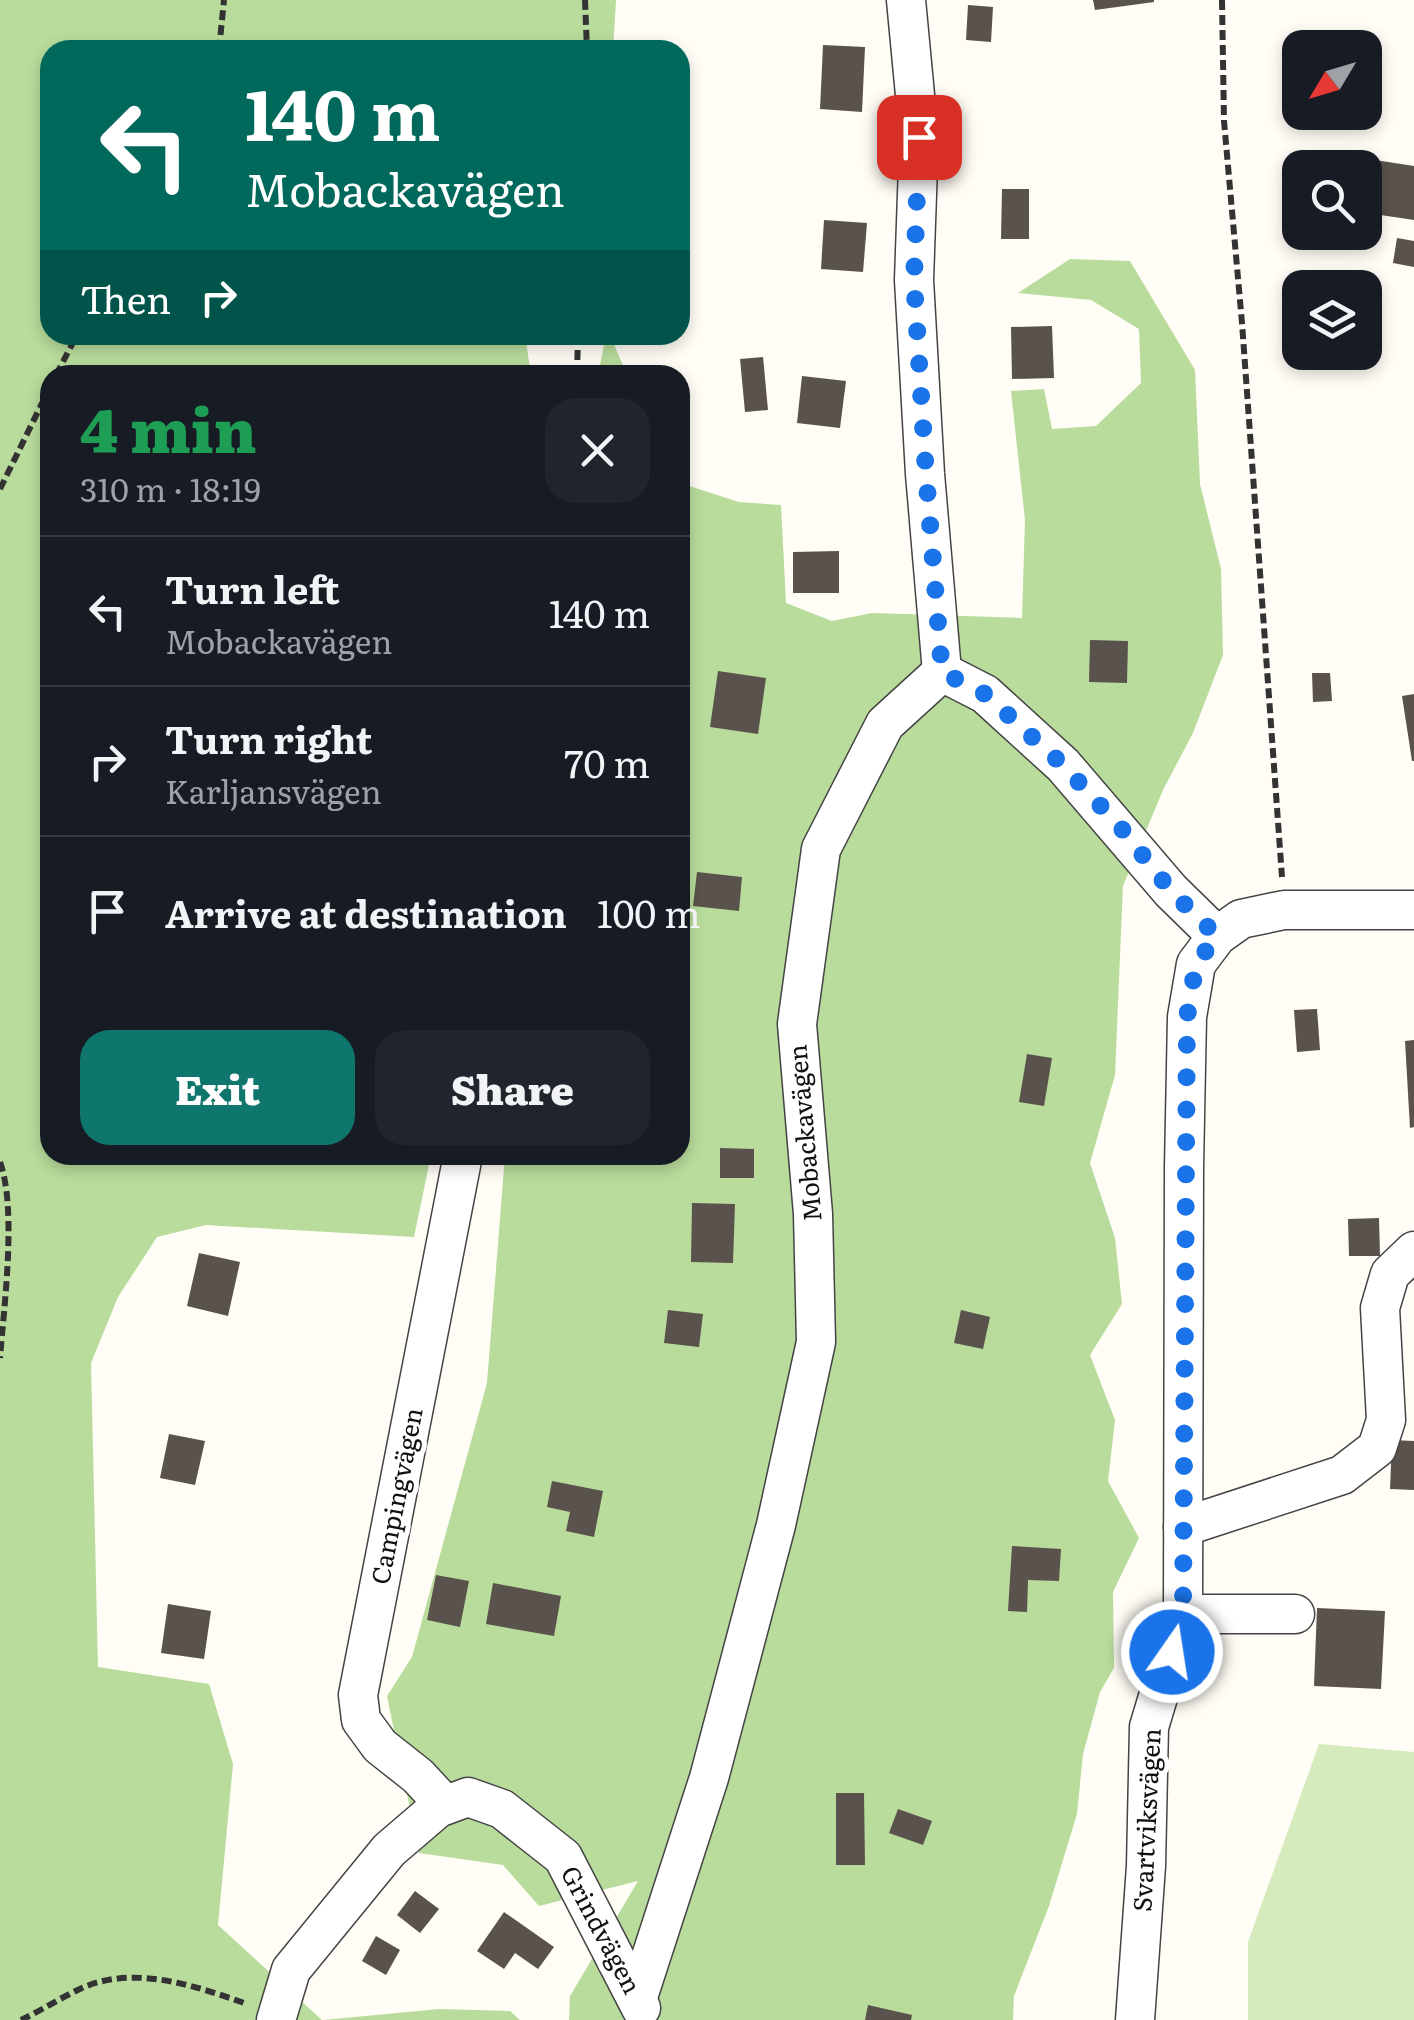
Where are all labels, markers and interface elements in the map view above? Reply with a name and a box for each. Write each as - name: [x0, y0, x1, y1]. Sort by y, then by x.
- north arrow: [1282, 30, 1382, 130]
- map controls: [1282, 30, 1382, 370]
- text: 140 m: [245, 59, 440, 163]
- icon: left: [80, 80, 210, 210]
- pin: [877, 95, 962, 180]
- icon: arrive: [892, 110, 947, 165]
- button: search: [1282, 150, 1382, 250]
- text: Mobackavägen: [245, 154, 565, 221]
- text: Then: [80, 269, 171, 326]
- icon: right: [191, 270, 246, 325]
- button: layers: [1282, 270, 1382, 370]
- text: 4 min: [80, 382, 257, 471]
- button: close: [545, 398, 650, 503]
- text: 310 m · 18:19: [80, 464, 261, 512]
- text: Turn left: [165, 559, 340, 616]
- text: 140 m: [549, 583, 650, 640]
- icon: left: [80, 584, 135, 639]
- text: Mobackavägen: [165, 616, 392, 664]
- text: Turn right: [165, 709, 372, 766]
- text: 70 m: [564, 733, 650, 790]
- icon: right: [80, 734, 135, 789]
- text: Karljansvägen: [165, 766, 382, 814]
- text: Arrive at destination: [165, 883, 567, 940]
- text: 100 m: [597, 883, 701, 940]
- icon: arrive: [80, 884, 135, 939]
- button: Exit: [80, 1030, 355, 1145]
- button: Share: [375, 1030, 650, 1145]
- street label: Mobackavägen: [777, 1043, 830, 1223]
- street label: Campingvägen: [360, 1404, 431, 1587]
- position arrow: [1120, 1600, 1224, 1704]
- street label: Svartviksvägen: [1122, 1727, 1169, 1913]
- street label: Grindvägen: [553, 1859, 652, 2000]

